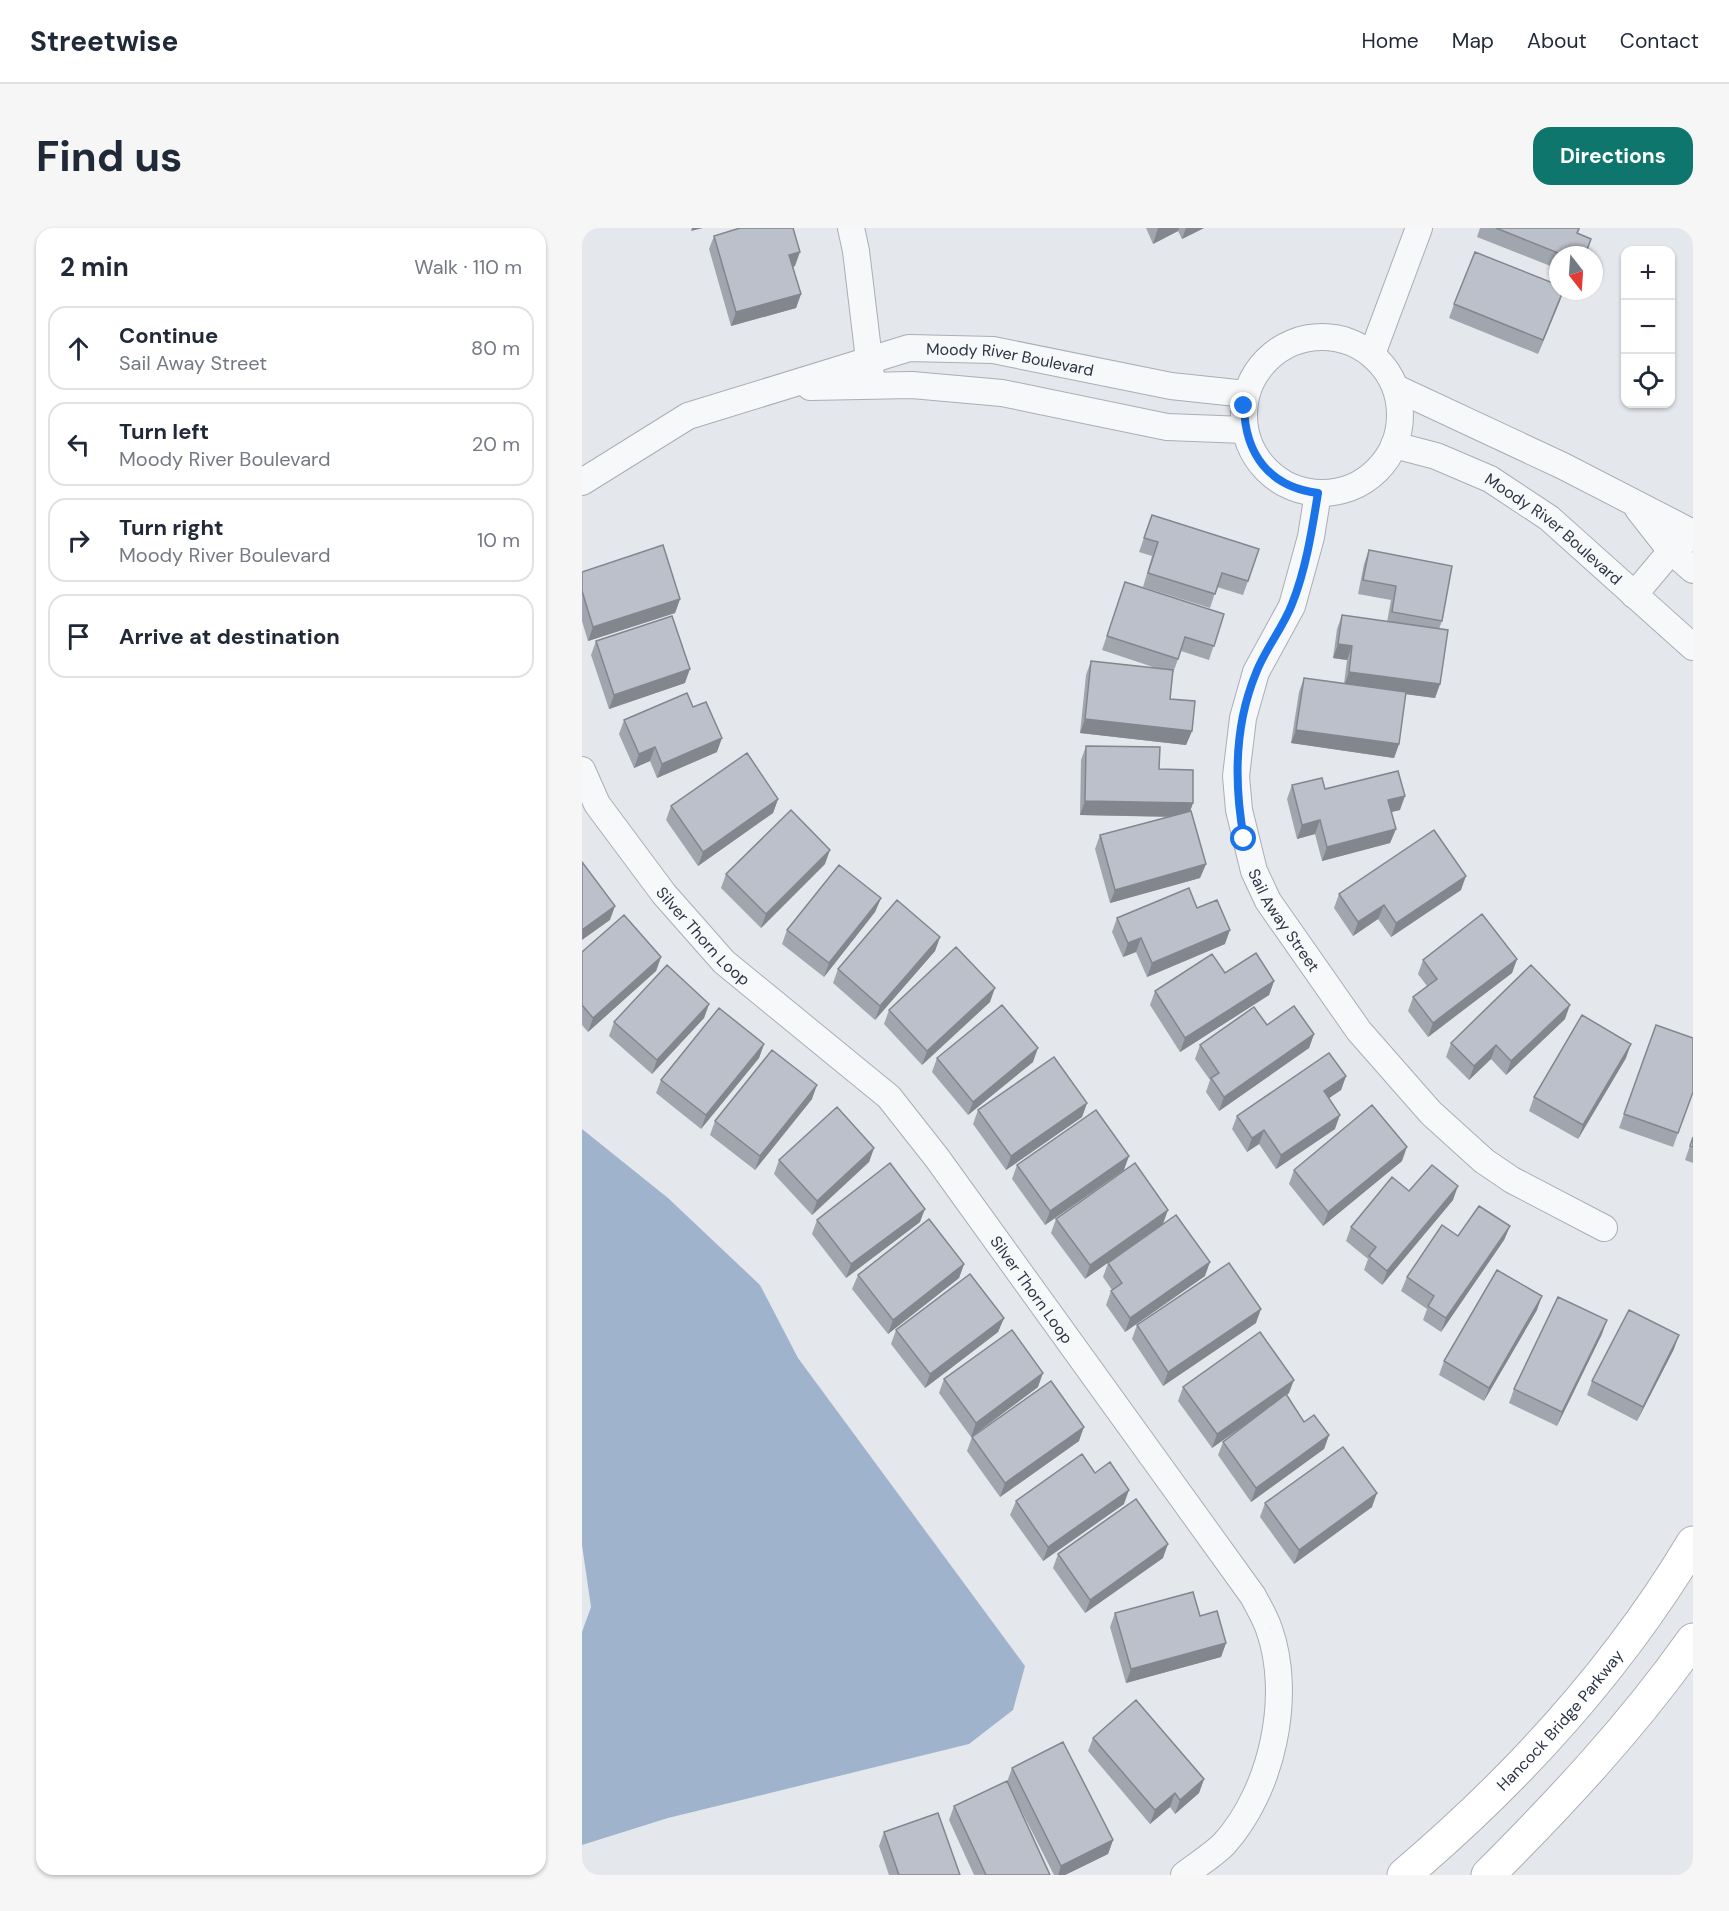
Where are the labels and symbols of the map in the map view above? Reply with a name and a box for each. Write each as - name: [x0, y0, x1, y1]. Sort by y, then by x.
- north arrow: [1549, 246, 1603, 300]
- street label: Moody River Boulevard: [926, 338, 1096, 381]
- route end: [1230, 392, 1256, 418]
- street label: Moody River Boulevard: [1481, 468, 1627, 589]
- route start: [1230, 825, 1256, 851]
- street label: Sail Away Street: [1244, 865, 1325, 976]
- street label: Silver Thorn Loop: [652, 883, 755, 990]
- street label: Silver Thorn Loop: [986, 1231, 1078, 1348]
- street label: Hancock Bridge Parkway: [1492, 1645, 1627, 1795]

